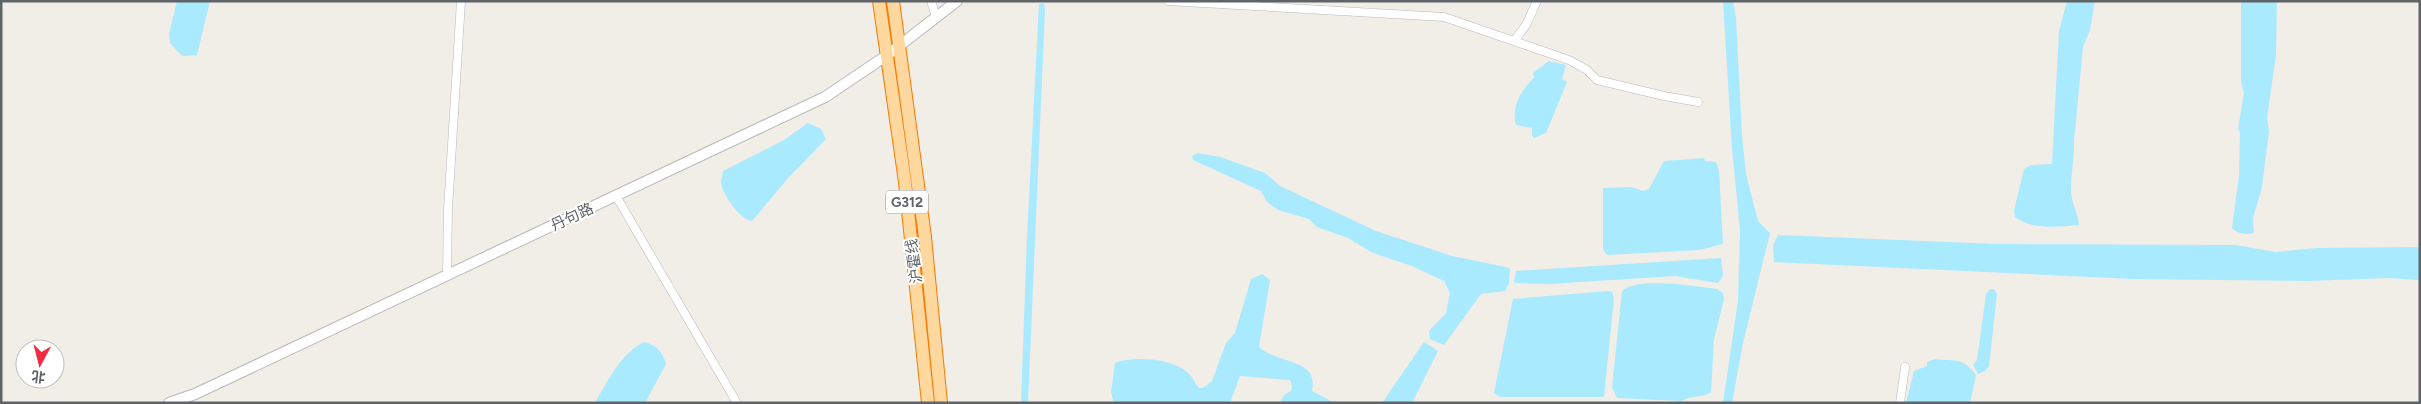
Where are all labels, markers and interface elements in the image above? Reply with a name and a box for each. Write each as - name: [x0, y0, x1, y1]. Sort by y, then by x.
- road number: G312: [886, 190, 928, 213]
- street label: 丹句路: [548, 199, 596, 235]
- street label: 沪霍线: [902, 238, 926, 284]
- north arrow: [15, 339, 65, 389]
- text: 北: [30, 367, 46, 386]

